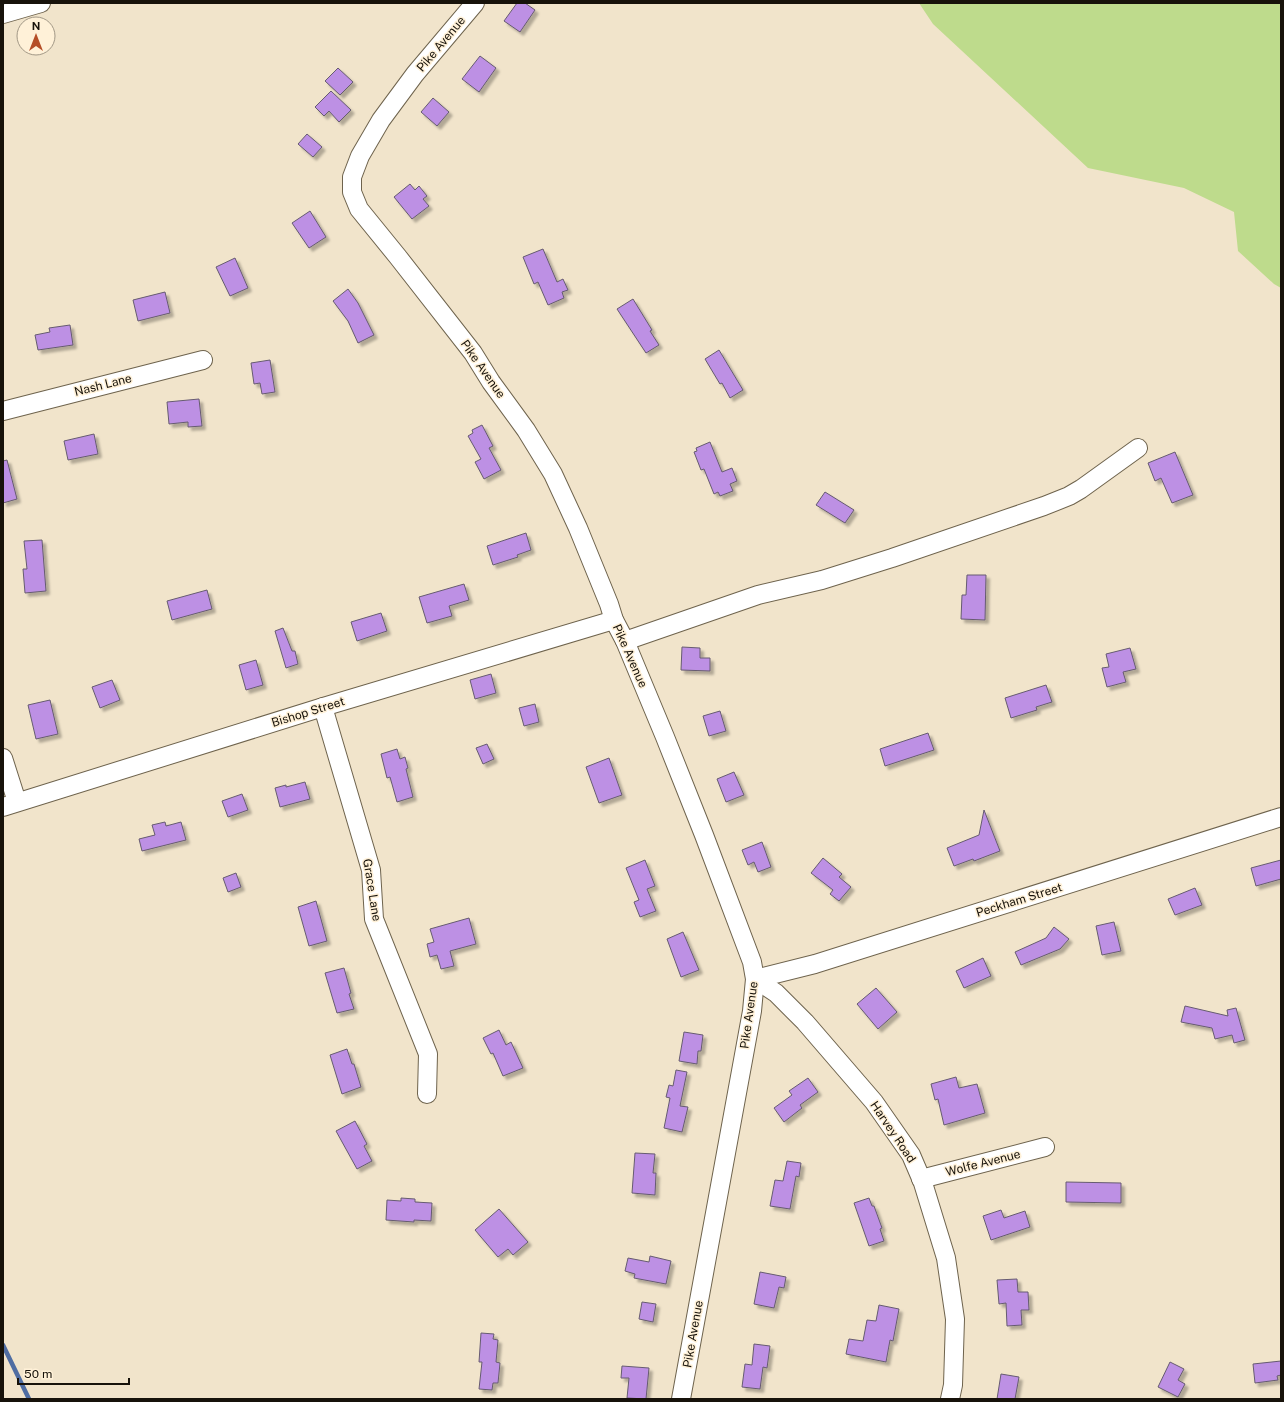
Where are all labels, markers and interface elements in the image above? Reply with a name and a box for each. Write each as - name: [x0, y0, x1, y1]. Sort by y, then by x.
- street label: Pike Avenue: [414, 13, 468, 75]
- north arrow: [16, 16, 56, 56]
- text: N: [32, 20, 40, 32]
- street label: Pike Avenue: [458, 337, 508, 401]
- street label: Nash Lane: [73, 371, 133, 399]
- street label: Pike Avenue: [610, 622, 650, 690]
- street label: Bishop Street: [270, 694, 347, 730]
- street label: Grace Lane: [360, 858, 384, 922]
- street label: Peckham Street: [974, 880, 1064, 920]
- street label: Pike Avenue: [737, 980, 761, 1050]
- street label: Harvey Road: [867, 1099, 919, 1165]
- street label: Wolfe Avenue: [944, 1147, 1022, 1179]
- street label: Pike Avenue: [680, 1299, 706, 1369]
- scale bar: [18, 1360, 129, 1386]
- text: 50 m: [24, 1367, 52, 1381]

